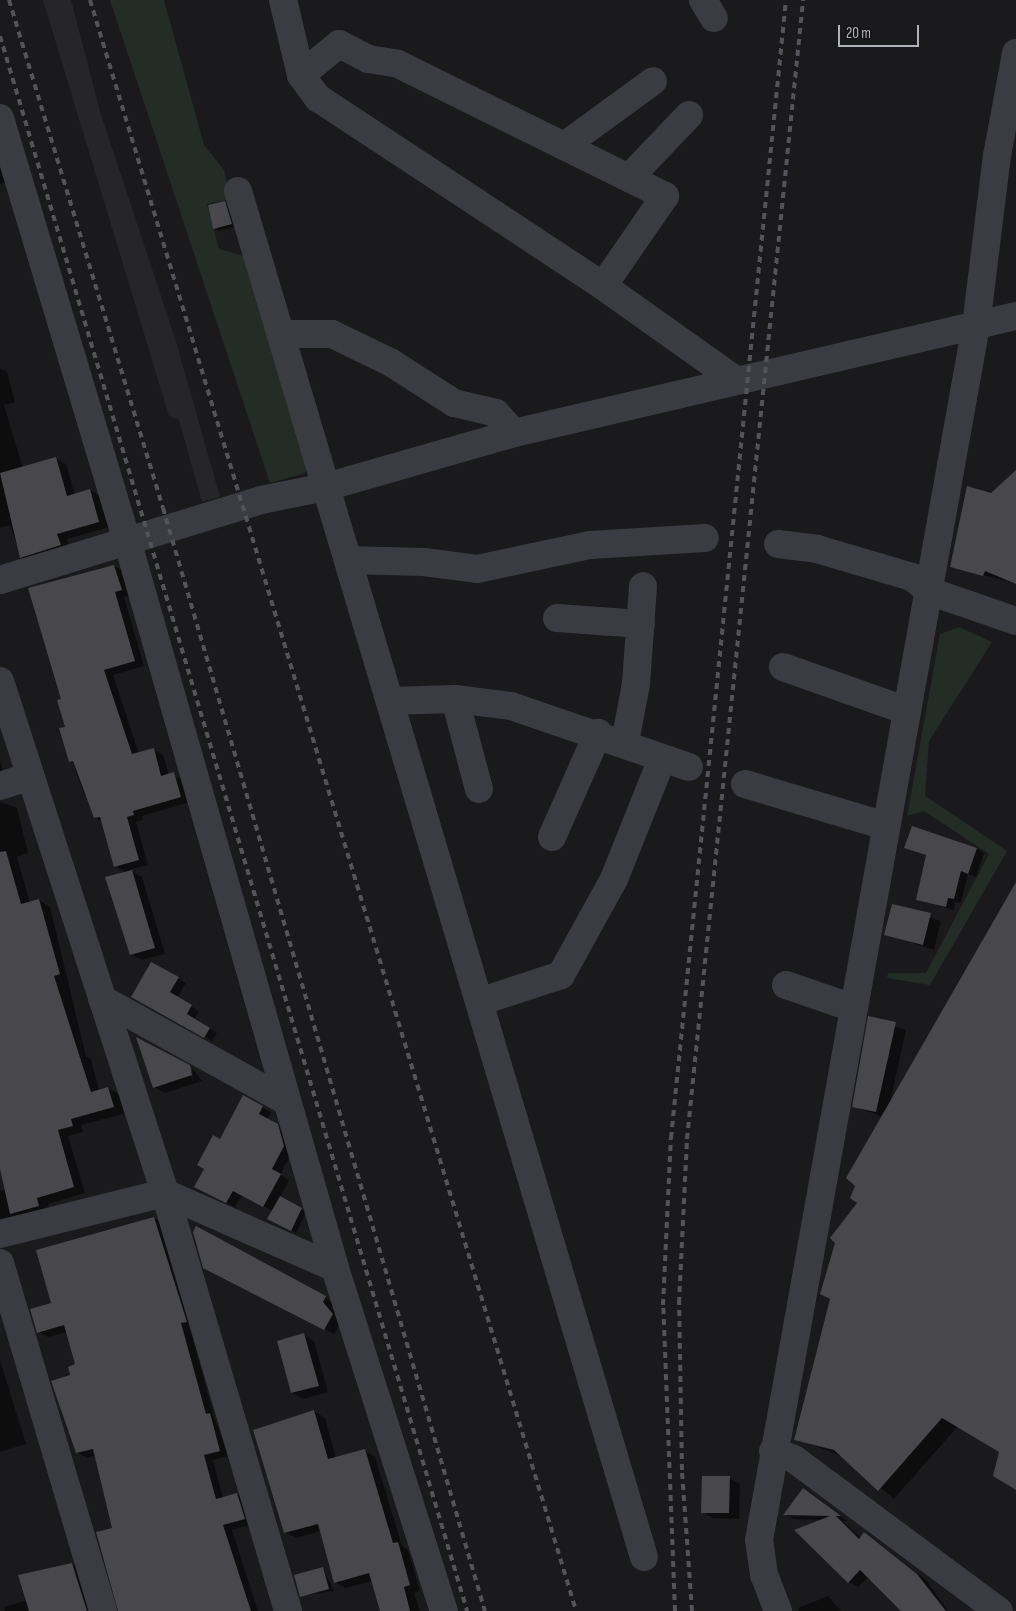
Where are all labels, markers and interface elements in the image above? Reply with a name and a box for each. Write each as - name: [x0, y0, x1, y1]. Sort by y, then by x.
- scale bar: [841, 15, 922, 47]
- text: 20 m: [846, 24, 871, 43]

